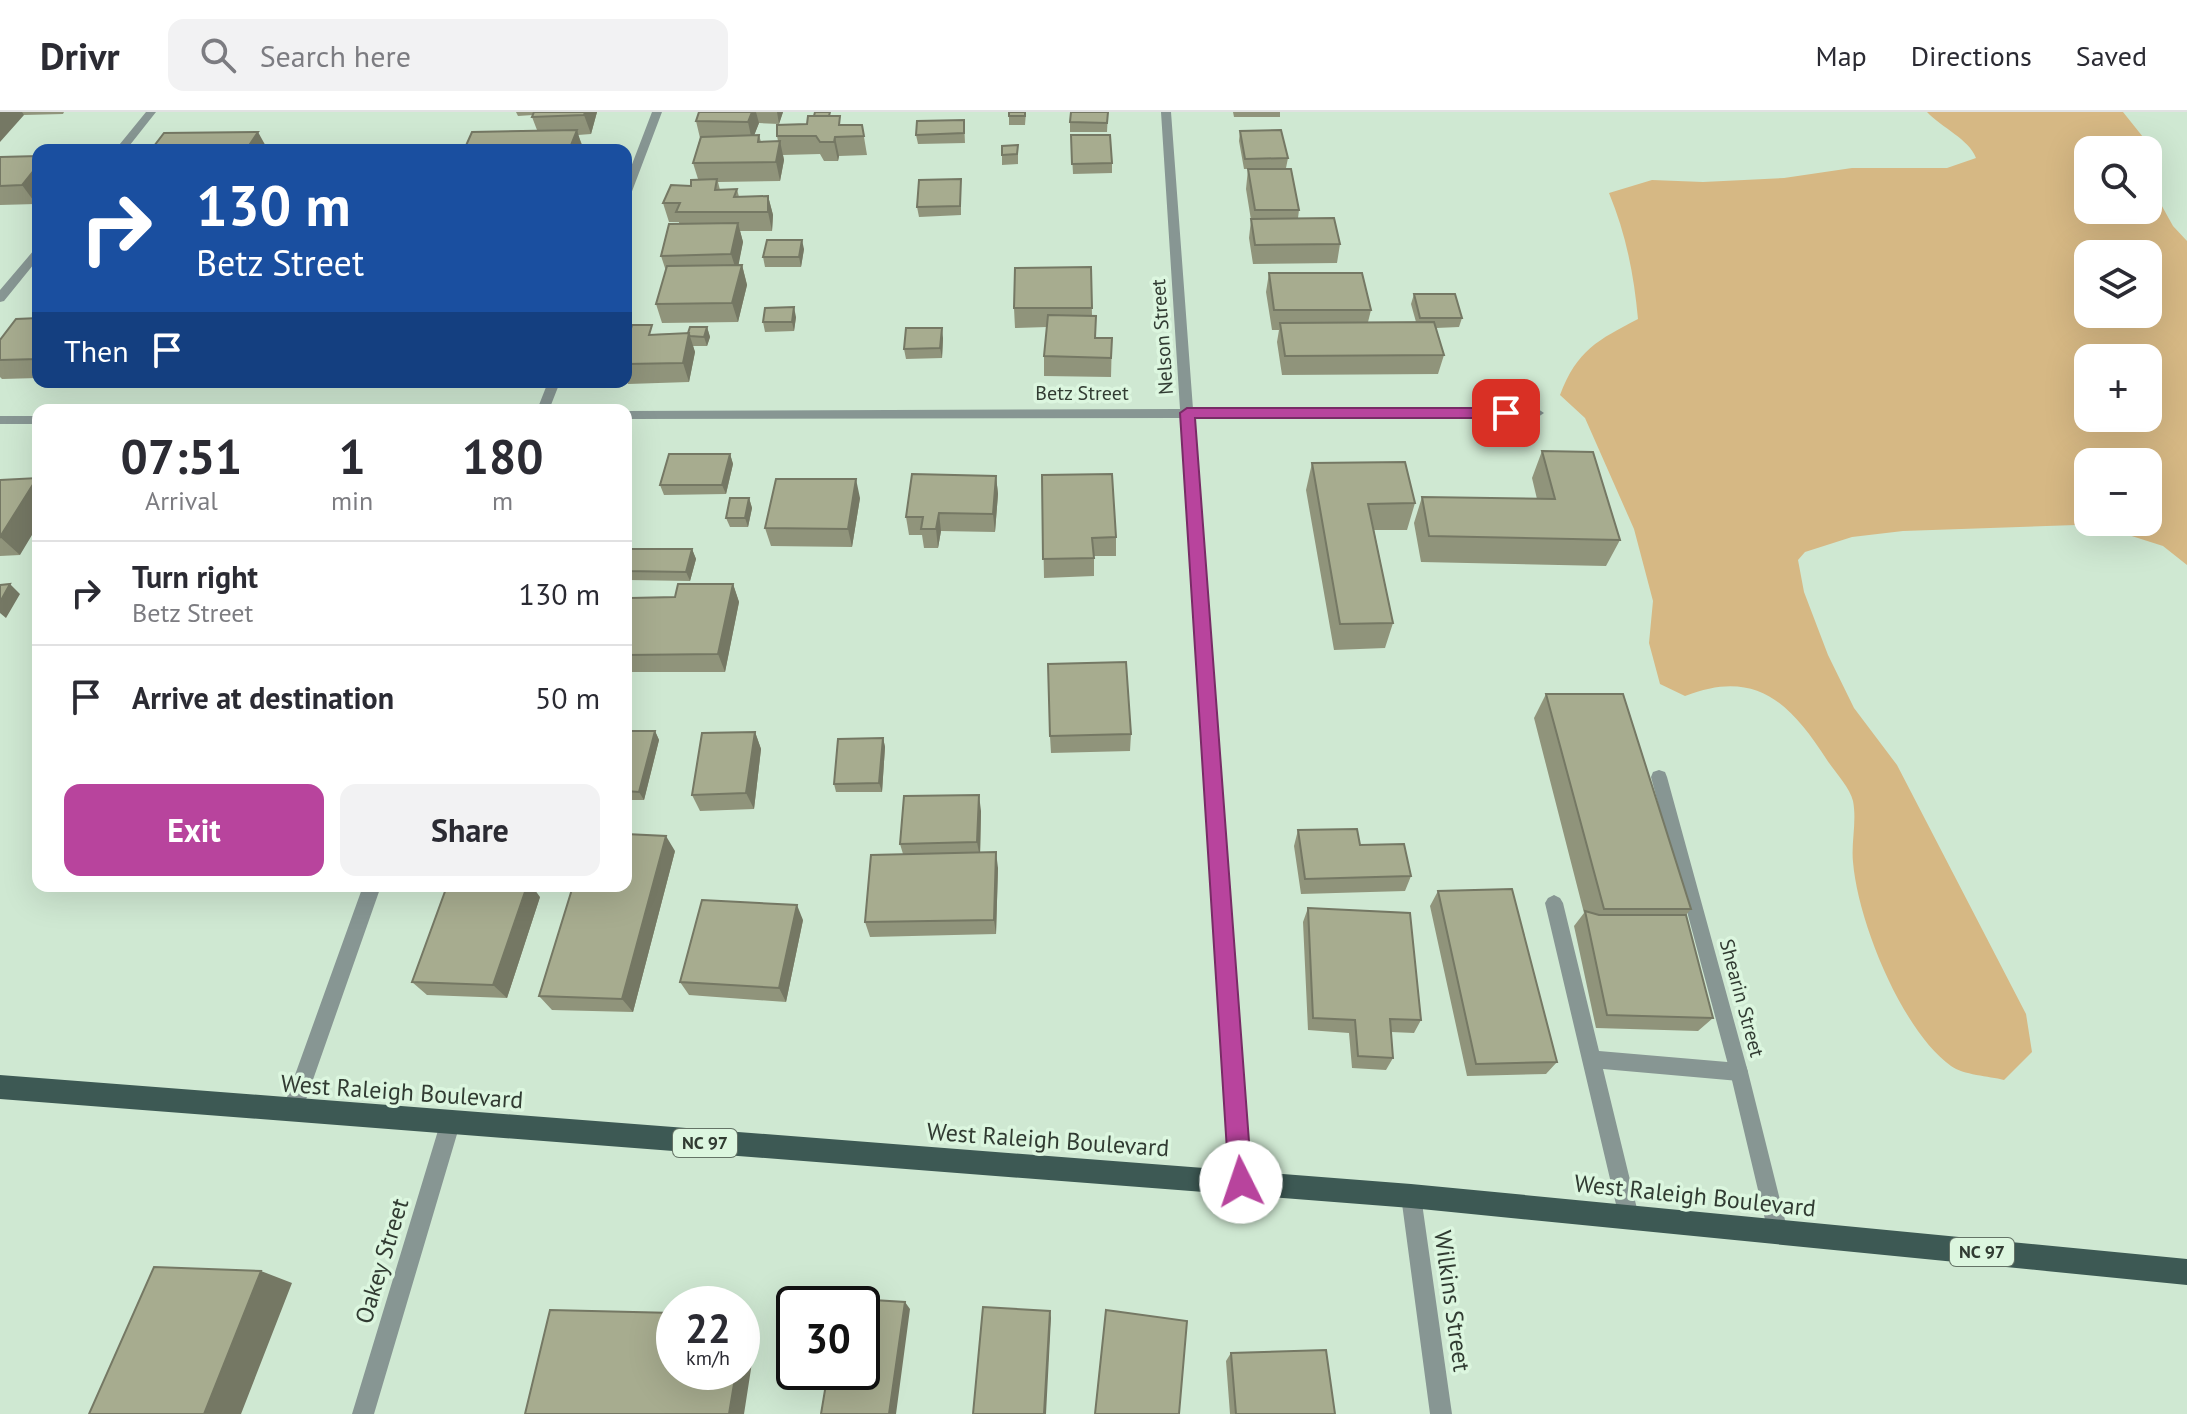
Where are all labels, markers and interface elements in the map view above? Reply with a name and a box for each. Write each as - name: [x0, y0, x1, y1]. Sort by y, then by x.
- search box: [168, 19, 728, 91]
- text: Drivr: [40, 31, 120, 80]
- icon: search: [196, 33, 240, 77]
- text: Search here: [260, 36, 411, 75]
- text: Map: [1816, 37, 1867, 74]
- text: Directions: [1911, 37, 2032, 74]
- text: Saved: [2076, 37, 2147, 74]
- map controls: [2074, 136, 2162, 536]
- button: search: [2074, 136, 2162, 224]
- text: 130 m: [196, 169, 351, 241]
- icon: right: [64, 176, 168, 280]
- text: Betz Street: [196, 239, 364, 286]
- button: layers: [2074, 240, 2162, 328]
- street label: Nelson Street: [1145, 278, 1179, 396]
- icon: arrive: [145, 328, 189, 372]
- text: Then: [64, 331, 129, 370]
- button: +: [2074, 344, 2162, 432]
- pin: [1472, 379, 1540, 447]
- street label: Betz Street: [1035, 380, 1129, 406]
- icon: arrive: [1484, 391, 1528, 435]
- text: 07:51: [121, 425, 242, 487]
- text: 1: [338, 425, 366, 487]
- text: 180: [462, 425, 543, 487]
- button: −: [2074, 448, 2162, 536]
- text: Arrival: [145, 484, 218, 517]
- text: min: [331, 484, 373, 517]
- text: m: [492, 484, 513, 517]
- text: Turn right: [132, 557, 258, 596]
- icon: right: [64, 571, 108, 615]
- text: 130 m: [519, 574, 600, 613]
- text: Betz Street: [132, 596, 253, 629]
- icon: arrive: [64, 675, 108, 719]
- text: Arrive at destination: [132, 678, 394, 717]
- text: 50 m: [535, 678, 600, 717]
- button: Exit: [64, 784, 324, 876]
- button: Share: [340, 784, 600, 876]
- street label: Shearin Street: [1714, 936, 1770, 1060]
- street label: West Raleigh Boulevard: [280, 1068, 524, 1115]
- street label: West Raleigh Boulevard: [926, 1116, 1170, 1163]
- road number: NC 97: [673, 1129, 737, 1157]
- position arrow: [1199, 1140, 1283, 1224]
- street label: West Raleigh Boulevard: [1573, 1167, 1817, 1224]
- street label: Oakey Street: [348, 1195, 415, 1327]
- street label: Wilkins Street: [1427, 1228, 1478, 1373]
- road number: NC 97: [1950, 1238, 2014, 1266]
- speed limit sign: 30: [776, 1286, 880, 1390]
- text: 22: [685, 1302, 731, 1354]
- text: km/h: [686, 1345, 730, 1371]

